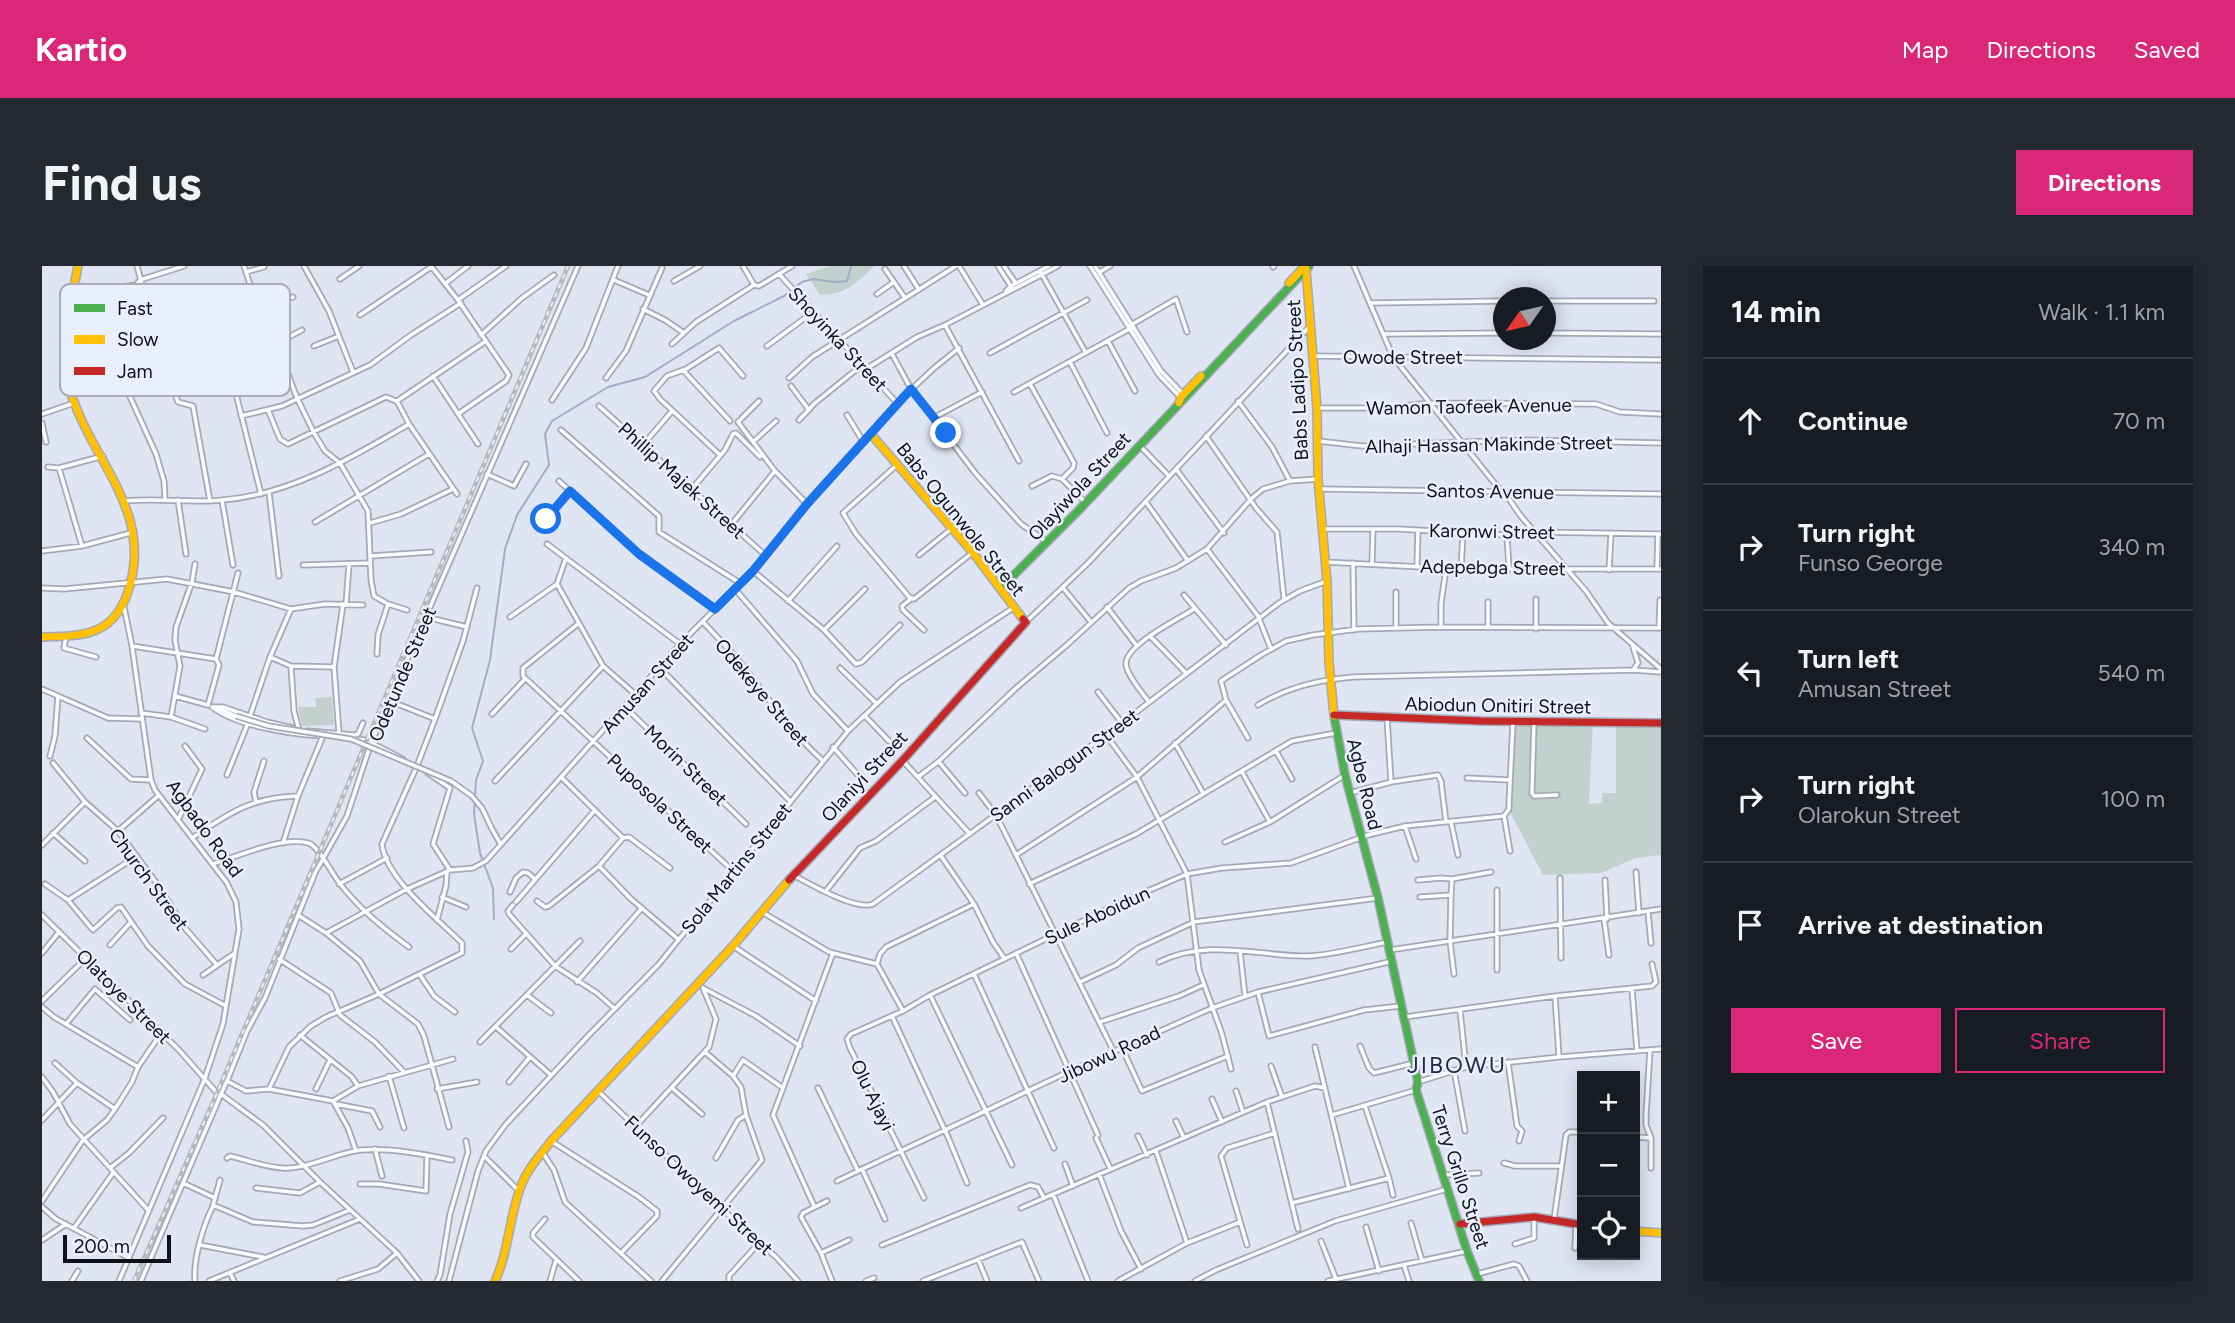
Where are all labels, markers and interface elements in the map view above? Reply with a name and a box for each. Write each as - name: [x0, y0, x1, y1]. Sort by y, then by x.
- text: Kartio: [35, 30, 127, 69]
- text: Map: [1902, 35, 1948, 64]
- text: Directions: [1986, 35, 2096, 64]
- text: Saved: [2134, 35, 2200, 64]
- button: Directions: [2016, 150, 2193, 215]
- text: Find us: [42, 153, 201, 212]
- street label: Shoyinka Street: [783, 282, 892, 396]
- legend: [60, 284, 290, 396]
- north arrow: [1493, 287, 1556, 350]
- text: 14 min: [1731, 293, 1821, 330]
- text: Fast: [117, 297, 153, 320]
- text: Walk · 1.1 km: [2039, 298, 2165, 326]
- street label: Babs Ladipo Street: [1282, 299, 1313, 461]
- text: Slow: [117, 328, 159, 351]
- street label: Owode Street: [1343, 346, 1463, 369]
- text: Jam: [117, 360, 153, 383]
- street label: Wamon Taofeek Avenue: [1366, 393, 1572, 420]
- icon: ahead: [1731, 402, 1769, 440]
- text: Continue: [1798, 405, 1908, 437]
- text: 70 m: [2113, 407, 2165, 435]
- street label: Phillip Majek Street: [613, 417, 750, 543]
- route end: [930, 417, 961, 448]
- street label: Olayiwola Street: [1023, 427, 1136, 546]
- street label: Alhaji Hassan Makinde Street: [1365, 431, 1613, 458]
- street label: Babs Ogunwole Street: [892, 438, 1030, 601]
- street label: Santos Avenue: [1426, 479, 1554, 504]
- route start: [530, 503, 561, 534]
- text: Turn right: [1798, 517, 1915, 549]
- street label: Karonwi Street: [1429, 519, 1555, 544]
- icon: right: [1731, 528, 1769, 566]
- text: 340 m: [2098, 533, 2165, 561]
- text: Funso George: [1798, 549, 1943, 577]
- street label: Adepebga Street: [1420, 555, 1566, 580]
- street label: Odetunde Street: [364, 603, 441, 745]
- street label: Amusan Street: [596, 629, 698, 738]
- street label: Odekeye Street: [710, 634, 813, 751]
- text: Turn left: [1798, 643, 1899, 675]
- icon: left: [1731, 654, 1769, 692]
- text: 540 m: [2097, 659, 2165, 687]
- text: Amusan Street: [1798, 675, 1951, 703]
- street label: Abiodun Onitiri Street: [1405, 692, 1591, 719]
- street label: Sanni Balogun Street: [985, 704, 1143, 827]
- street label: Morin Street: [639, 720, 732, 811]
- street label: Olaniyi Street: [816, 726, 912, 827]
- street label: Agbe Road: [1342, 736, 1387, 832]
- street label: Puposola Street: [602, 749, 717, 858]
- text: Turn right: [1798, 769, 1915, 801]
- street label: Agbado Road: [161, 775, 248, 882]
- icon: right: [1731, 780, 1769, 818]
- text: 100 m: [2101, 785, 2165, 813]
- street label: Sola Martins Street: [676, 798, 796, 939]
- text: Olarokun Street: [1798, 801, 1961, 829]
- street label: Church Street: [104, 824, 193, 935]
- street label: Sule Aboidun: [1041, 881, 1153, 950]
- icon: arrive: [1731, 906, 1769, 944]
- text: Arrive at destination: [1798, 909, 2043, 941]
- street label: Olatoye Street: [71, 944, 176, 1049]
- button: Save: [1731, 1008, 1941, 1073]
- button: Share: [1955, 1008, 2165, 1073]
- street label: Jibowu Road: [1054, 1021, 1164, 1088]
- district label: JIBOWU: [1407, 1051, 1507, 1079]
- street label: Olu Ajayi: [846, 1056, 900, 1134]
- map controls: [1577, 1071, 1640, 1260]
- button: +: [1577, 1071, 1640, 1134]
- street label: Terry Grillo Street: [1426, 1102, 1495, 1252]
- street label: Funso Owoyemi Street: [620, 1111, 778, 1260]
- button: −: [1577, 1134, 1640, 1197]
- button: locate: [1577, 1197, 1640, 1260]
- scale bar: [63, 1232, 172, 1264]
- text: 200 m: [74, 1235, 130, 1258]

